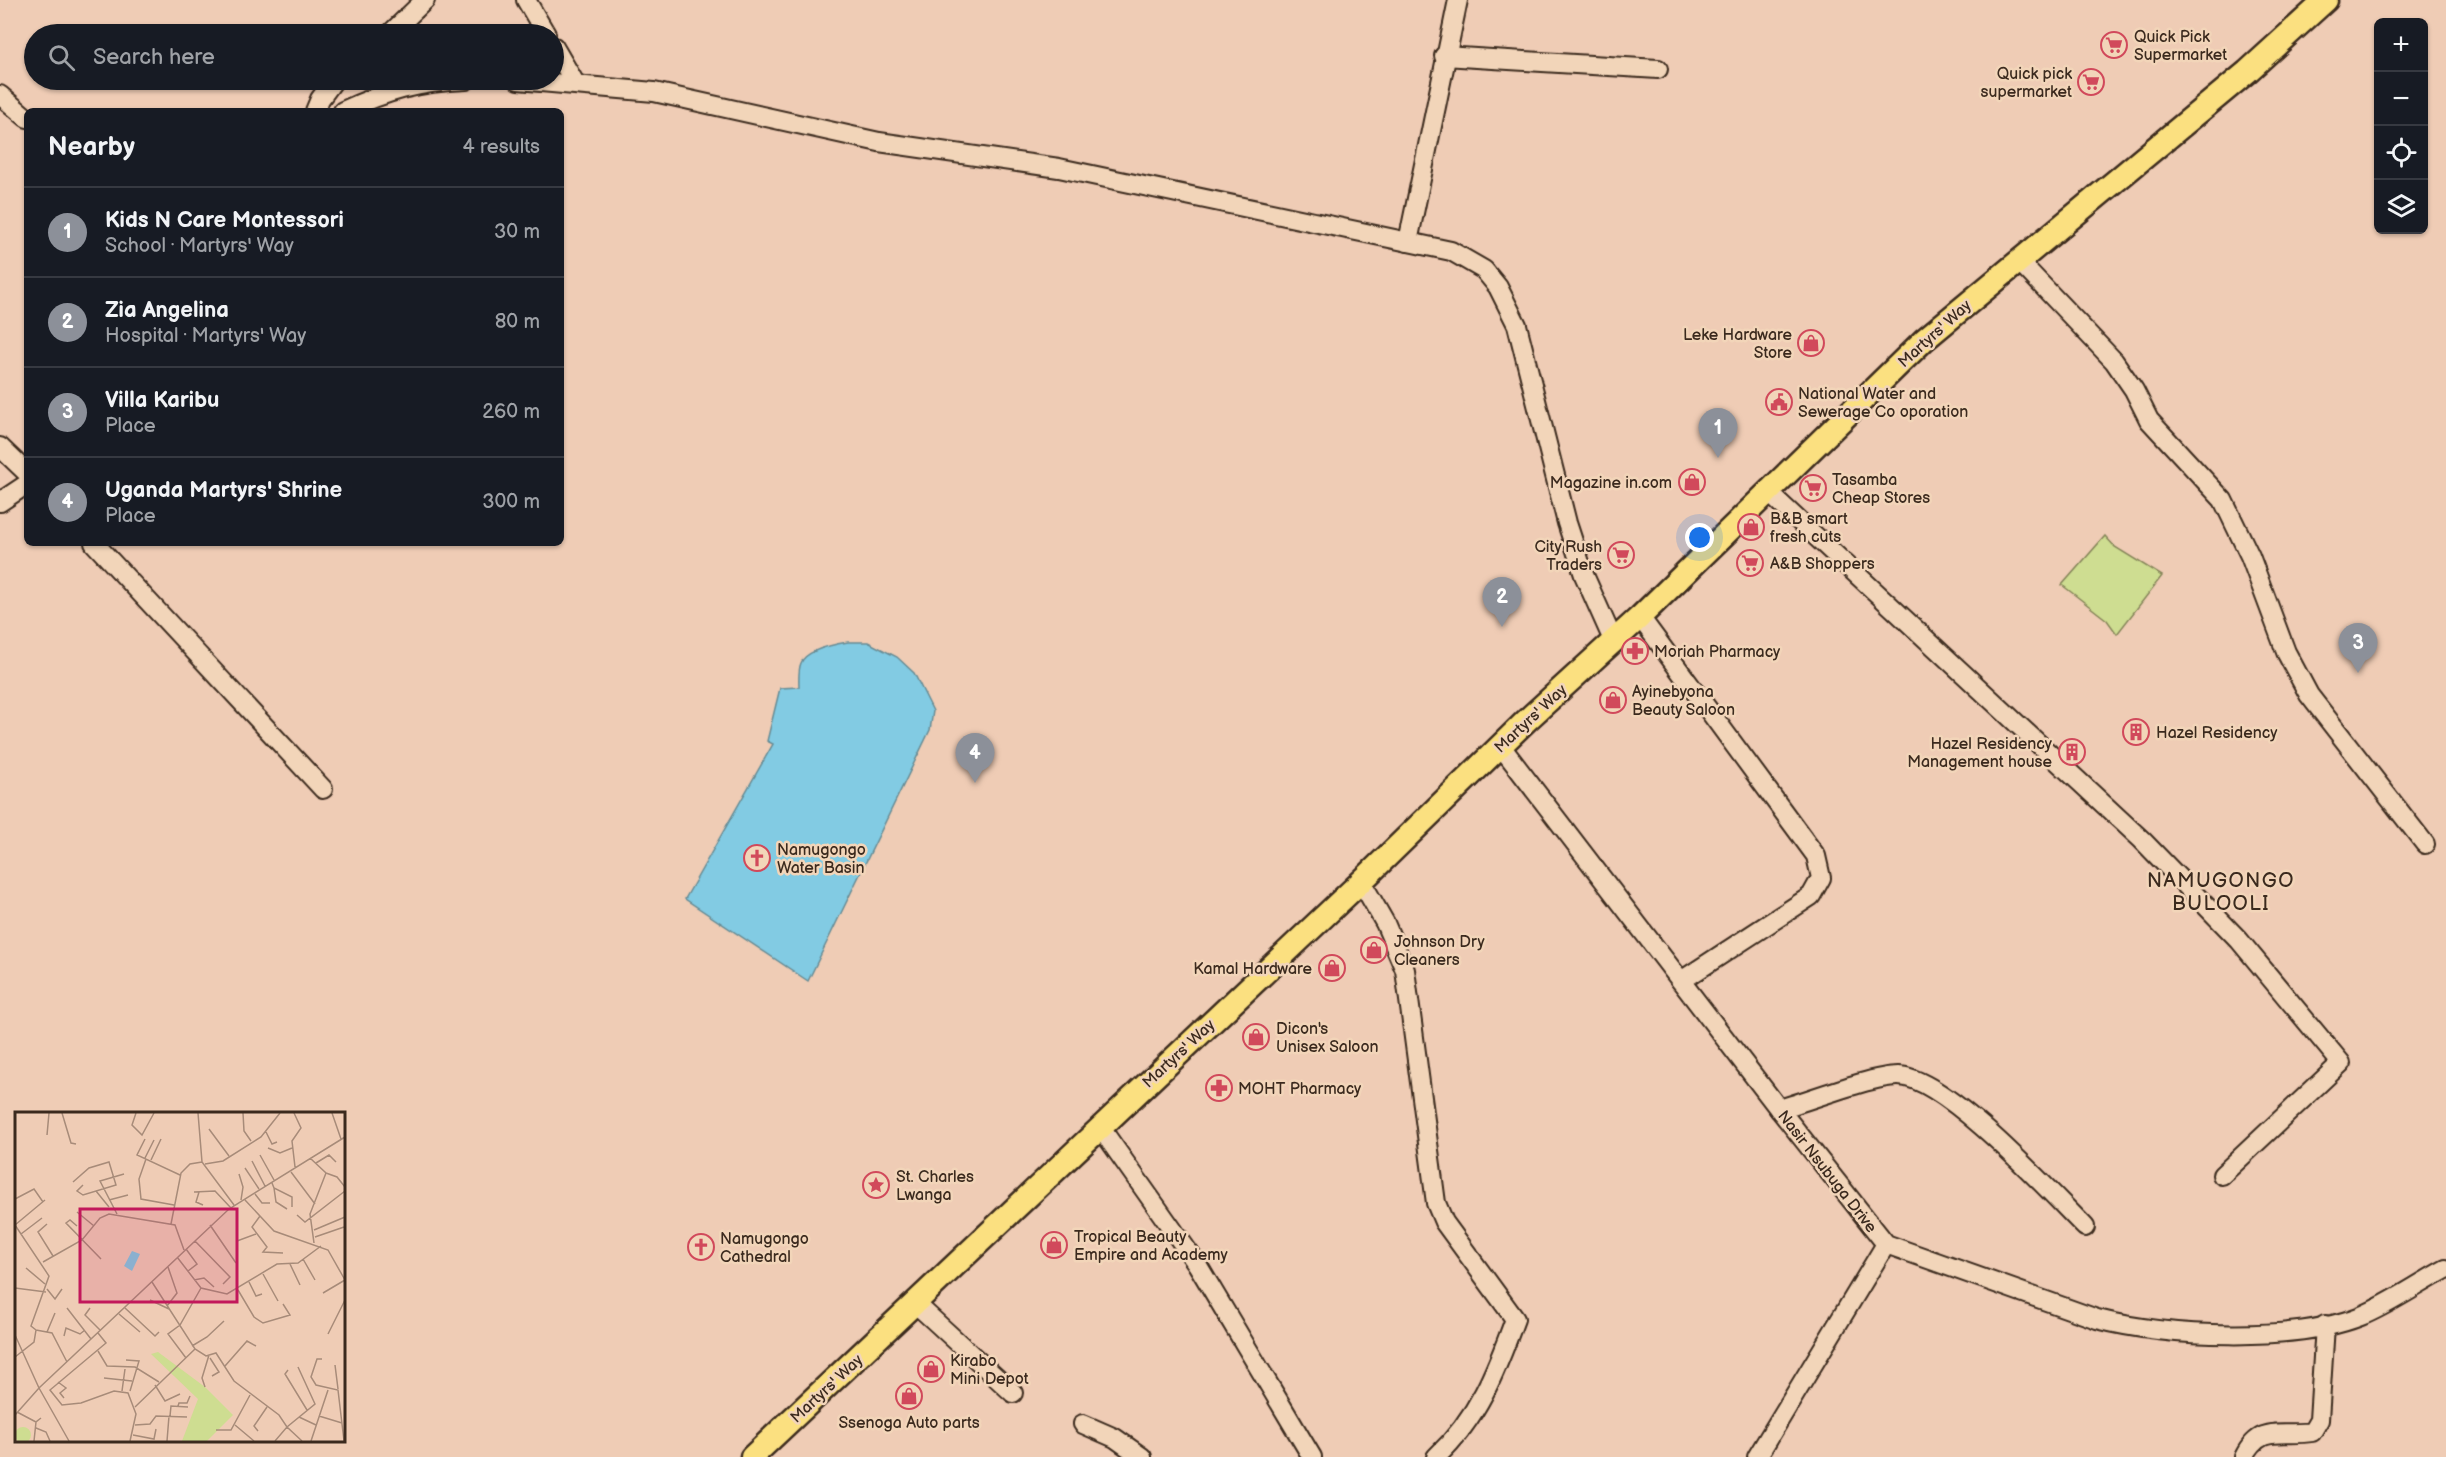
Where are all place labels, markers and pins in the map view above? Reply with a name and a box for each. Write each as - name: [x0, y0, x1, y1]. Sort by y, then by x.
- place label: Quick Pick Supermarket: [2134, 28, 2227, 65]
- supermarket icon: Quick Pick Supermarket: [2099, 30, 2129, 60]
- place label: Quick pick supermarket: [1981, 65, 2072, 102]
- supermarket icon: Quick pick supermarket: [2076, 67, 2106, 97]
- place label: Leke Hardware Store: [1683, 326, 1793, 363]
- shop icon: Leke Hardware Store: [1796, 328, 1826, 358]
- place label: National Water and Sewerage Co oporation: [1798, 385, 1968, 422]
- public building icon: National Water and Sewerage Co oporation: [1764, 387, 1794, 417]
- pin: 1: [1698, 408, 1738, 458]
- shop icon: Magazine in.com: [1677, 467, 1707, 497]
- place label: Tasamba Cheap Stores: [1832, 471, 1930, 508]
- supermarket icon: Tasamba Cheap Stores: [1798, 473, 1828, 503]
- place label: Magazine in.com: [1550, 474, 1672, 493]
- place label: B&B smart fresh cuts: [1770, 510, 1848, 547]
- shop icon: B&B smart fresh cuts: [1736, 512, 1766, 542]
- place label: City Rush Traders: [1534, 538, 1602, 575]
- supermarket icon: City Rush Traders: [1606, 540, 1636, 570]
- supermarket icon: A&B Shoppers: [1735, 548, 1765, 578]
- place label: A&B Shoppers: [1770, 555, 1875, 574]
- pin: 2: [1482, 578, 1522, 627]
- pin: 3: [2338, 624, 2378, 673]
- pharmacy icon: Moriah Pharmacy: [1620, 636, 1650, 666]
- place label: Moriah Pharmacy: [1654, 643, 1781, 662]
- place label: Ayinebyona Beauty Saloon: [1632, 683, 1735, 720]
- shop icon: Ayinebyona Beauty Saloon: [1598, 685, 1628, 715]
- building icon: Hazel Residency: [2121, 717, 2151, 747]
- place label: Hazel Residency: [2156, 724, 2278, 743]
- pin: 4: [956, 734, 994, 783]
- place label: Hazel Residency Management house: [1907, 735, 2053, 772]
- building icon: Hazel Residency Management house: [2057, 737, 2087, 767]
- place label: Namugongo Water Basin: [777, 841, 866, 878]
- church icon: Namugongo Water Basin: [742, 843, 772, 873]
- place label: Johnson Dry Cleaners: [1394, 933, 1486, 970]
- shop icon: Johnson Dry Cleaners: [1359, 935, 1389, 965]
- shop icon: Kamal Hardware: [1317, 953, 1347, 983]
- place label: Kamal Hardware: [1193, 960, 1312, 979]
- place label: Dicon's Unisex Saloon: [1276, 1020, 1379, 1057]
- shop icon: Dicon's Unisex Saloon: [1241, 1022, 1271, 1052]
- pharmacy icon: MOHT Pharmacy: [1204, 1073, 1234, 1103]
- place label: MOHT Pharmacy: [1238, 1080, 1362, 1099]
- place label: St. Charles Lwanga: [896, 1168, 974, 1205]
- place icon: St. Charles Lwanga: [861, 1170, 891, 1200]
- place label: Tropical Beauty Empire and Academy: [1074, 1228, 1229, 1265]
- place label: Namugongo Cathedral: [720, 1230, 809, 1267]
- shop icon: Tropical Beauty Empire and Academy: [1039, 1230, 1069, 1260]
- church icon: Namugongo Cathedral: [686, 1232, 716, 1262]
- place label: Kirabo Mini Depot: [950, 1352, 1029, 1389]
- shop icon: Kirabo Mini Depot: [916, 1354, 946, 1384]
- shop icon: Ssenoga Auto parts: [894, 1381, 924, 1411]
- place label: Ssenoga Auto parts: [838, 1414, 980, 1433]

